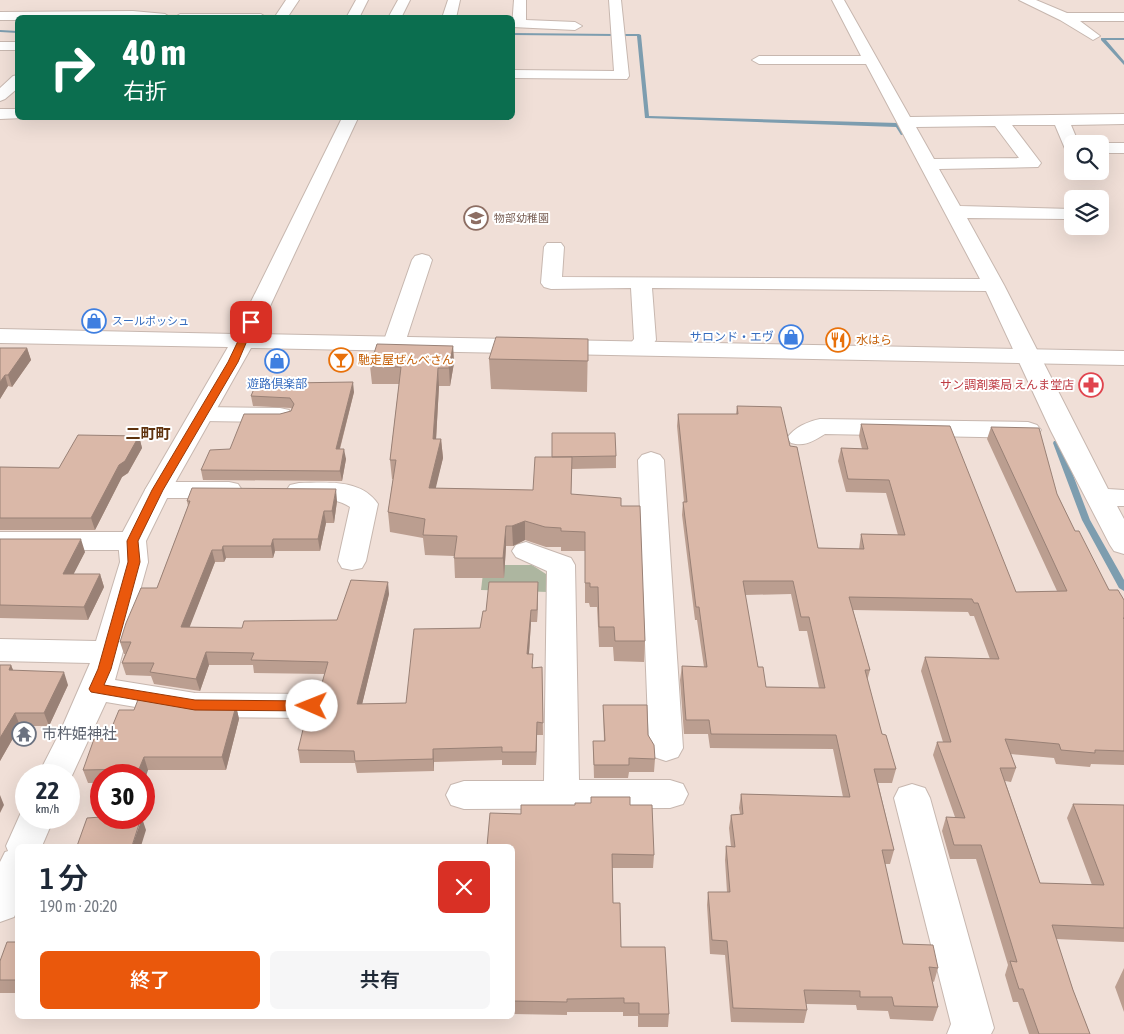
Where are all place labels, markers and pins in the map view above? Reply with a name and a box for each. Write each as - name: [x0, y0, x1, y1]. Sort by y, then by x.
- school or university icon: 物部幼稚園: [463, 205, 489, 231]
- place label: 物部幼稚園: [494, 212, 549, 224]
- pin: [230, 301, 272, 343]
- shop icon: スールポッシュ: [81, 308, 107, 334]
- place label: スールポッシュ: [112, 315, 189, 327]
- shop icon: サロンド・エヴ: [778, 324, 804, 350]
- restaurant icon: 水はら: [825, 327, 851, 353]
- place label: サロンド・エヴ: [690, 330, 774, 344]
- place label: 水はら: [856, 333, 892, 347]
- bar icon: 馳走屋ぜんべさん: [328, 347, 354, 373]
- shop icon: 遊路倶楽部: [264, 348, 290, 374]
- place label: 馳走屋ぜんべさん: [358, 353, 454, 367]
- pharmacy icon: サン調剤薬局 えんま堂店: [1078, 372, 1104, 398]
- place label: 遊路倶楽部: [247, 377, 307, 391]
- place label: サン調剤薬局 えんま堂店: [940, 378, 1074, 392]
- temple icon: 市杵姫神社: [11, 721, 37, 747]
- place label: 市杵姫神社: [42, 725, 117, 742]

